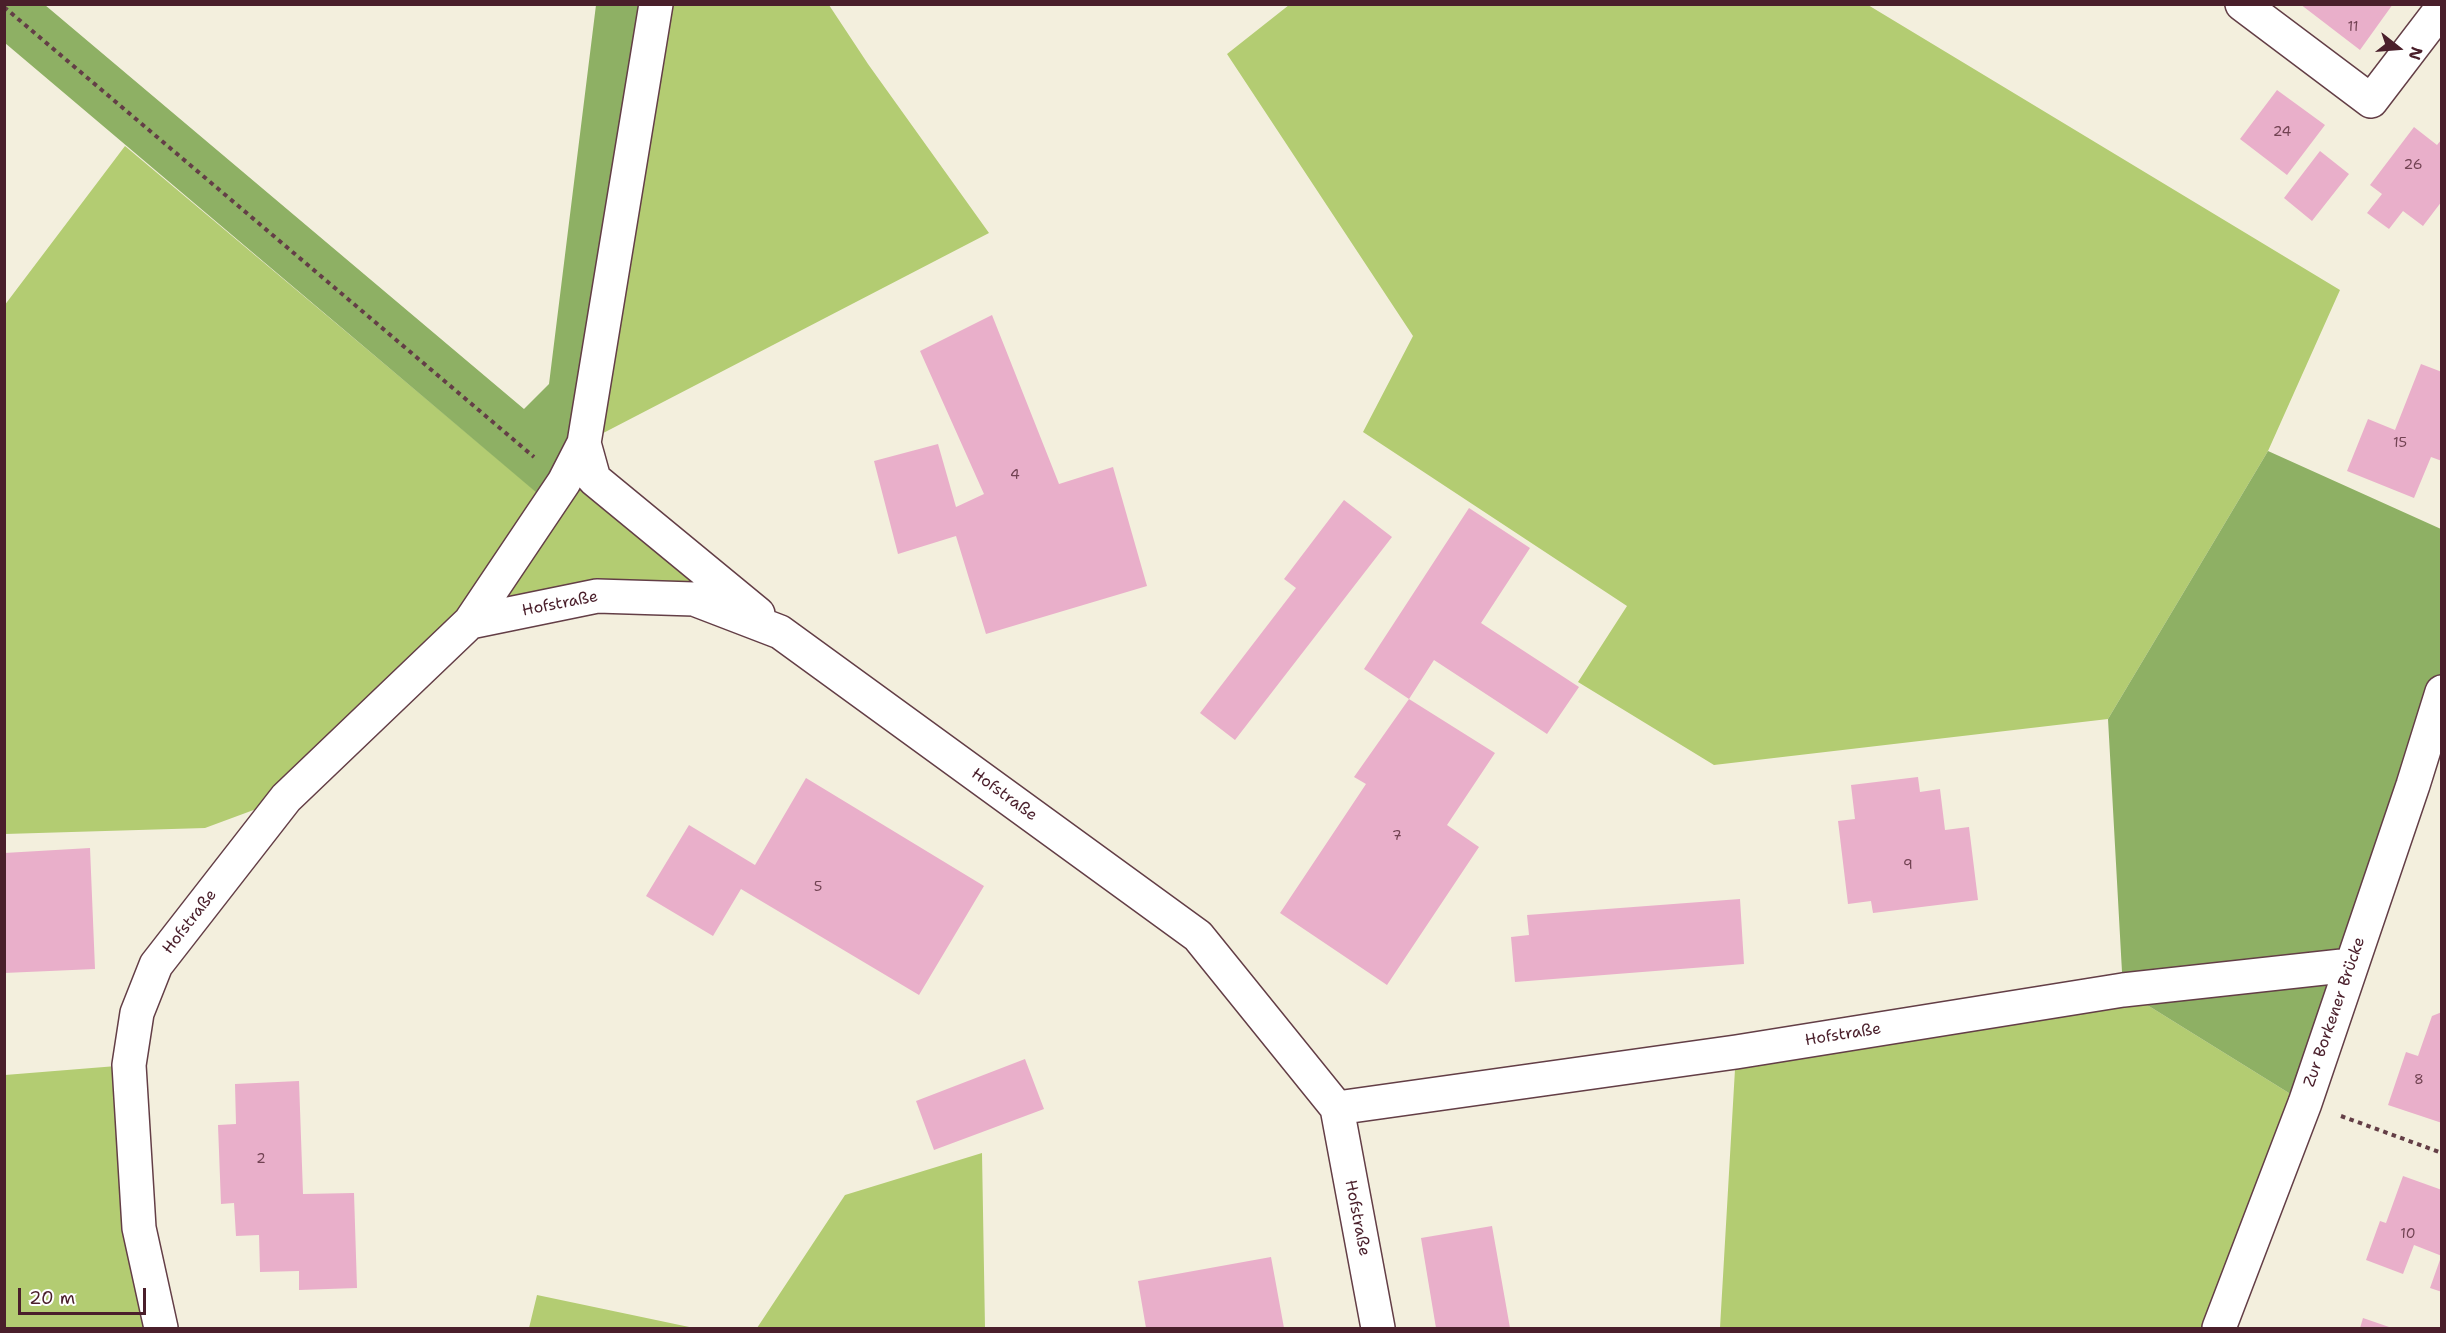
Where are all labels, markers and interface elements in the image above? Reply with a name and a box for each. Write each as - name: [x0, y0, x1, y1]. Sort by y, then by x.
- north arrow: [2368, 18, 2428, 78]
- house number: 11: [2347, 19, 2359, 35]
- text: N: [2404, 44, 2428, 63]
- house number: 24: [2273, 124, 2291, 140]
- house number: 26: [2404, 157, 2422, 173]
- house number: 15: [2393, 435, 2407, 451]
- house number: 4: [1010, 467, 1020, 483]
- street label: Hofstraße: [520, 587, 600, 621]
- street label: Hofstraße: [967, 765, 1041, 825]
- house number: 7: [1392, 828, 1402, 844]
- house number: 9: [1903, 857, 1913, 873]
- house number: 5: [814, 879, 822, 895]
- street label: Hofstraße: [159, 886, 221, 958]
- street label: Zur Borkener Brücke: [2300, 935, 2370, 1089]
- street label: Hofstraße: [1804, 1020, 1882, 1050]
- house number: 8: [2414, 1072, 2424, 1088]
- house number: 2: [256, 1151, 266, 1167]
- street label: Hofstraße: [1340, 1178, 1374, 1258]
- house number: 10: [2400, 1226, 2416, 1242]
- scale bar: [21, 1276, 148, 1314]
- text: 20 m: [29, 1286, 75, 1310]

